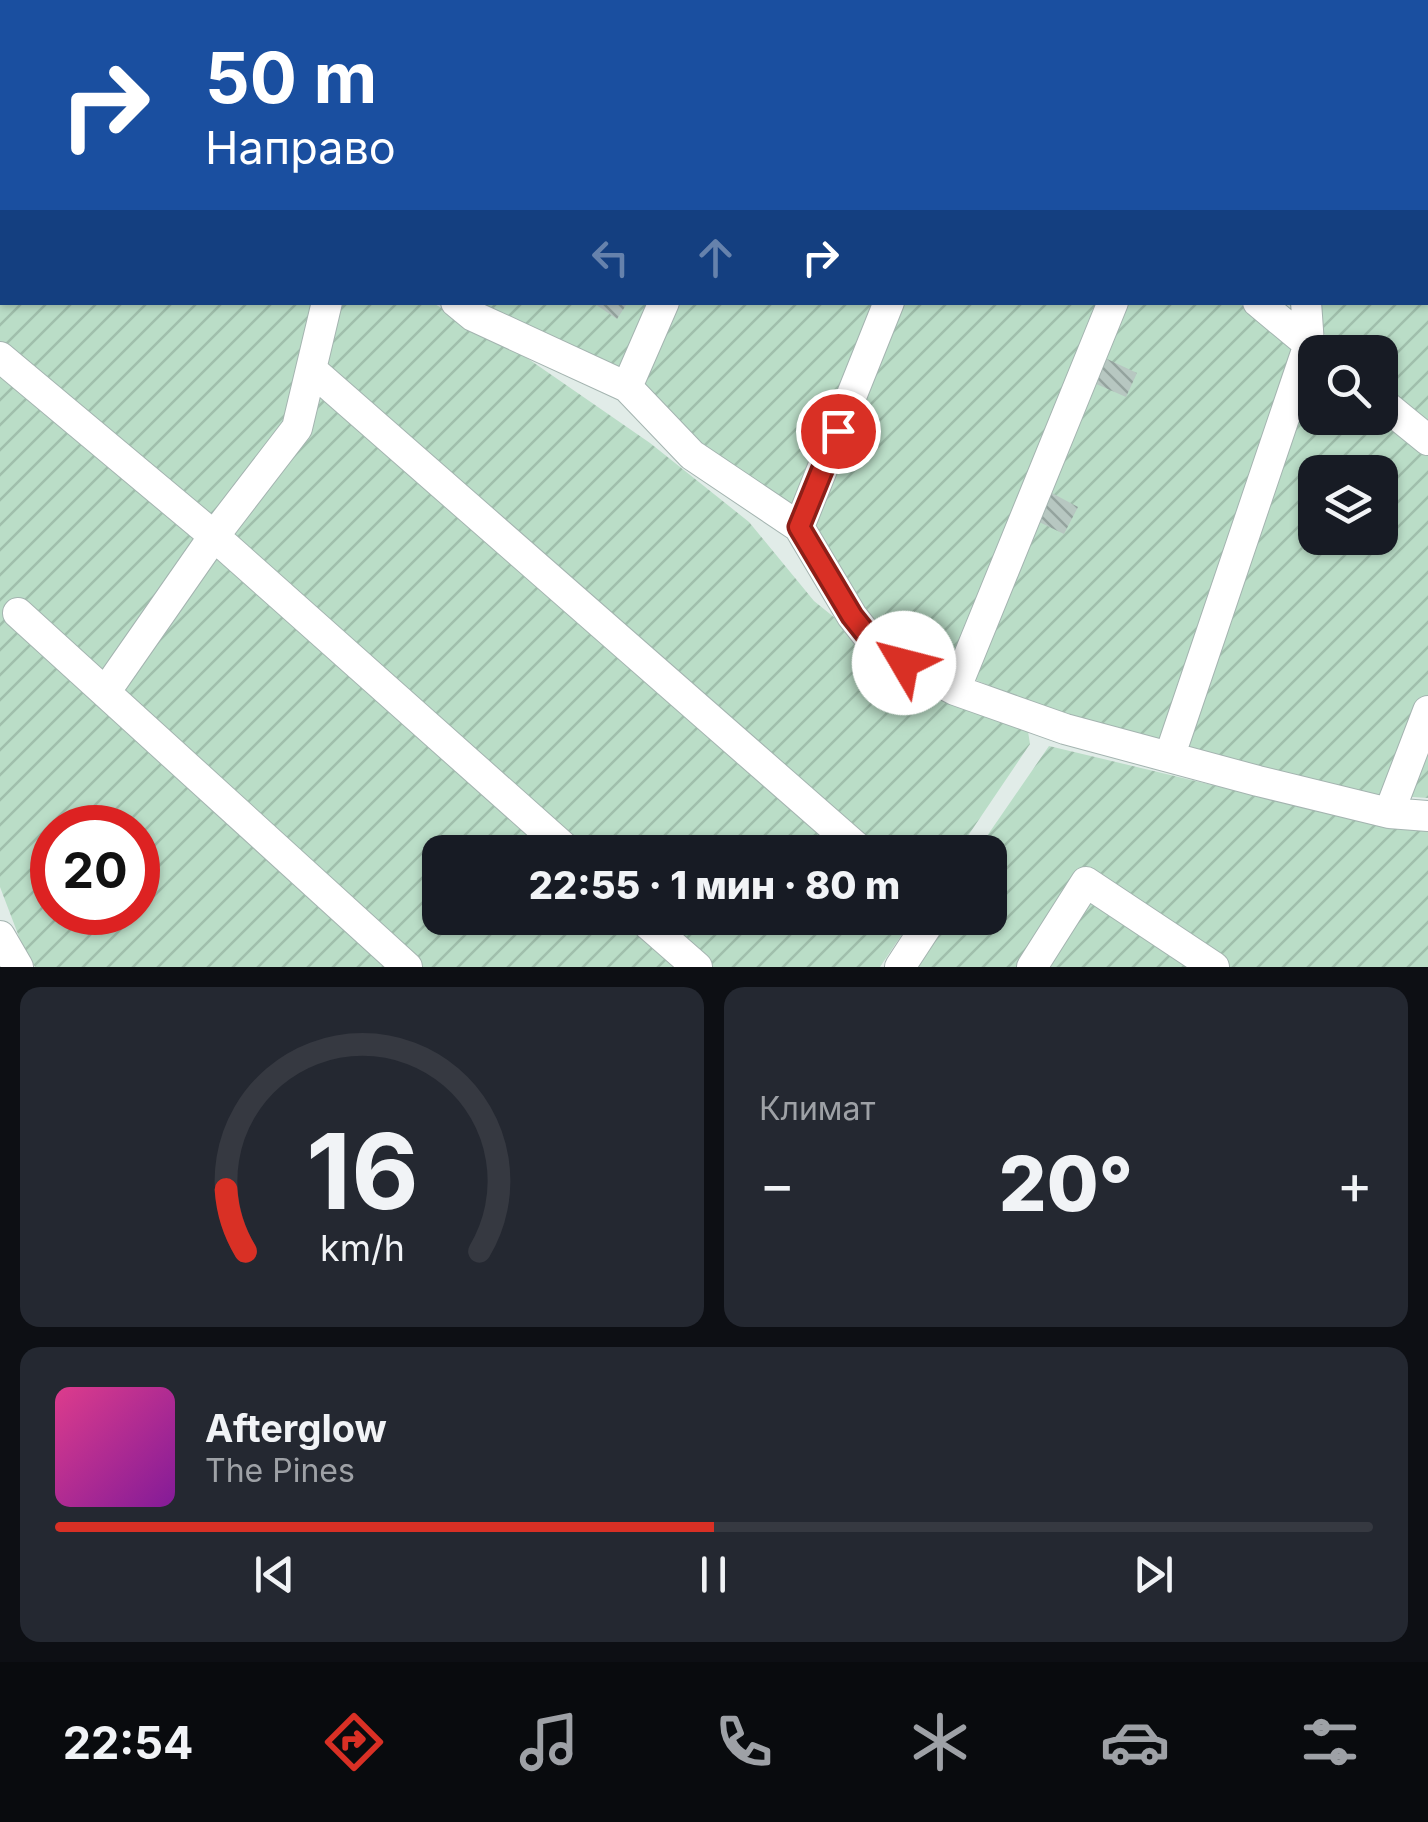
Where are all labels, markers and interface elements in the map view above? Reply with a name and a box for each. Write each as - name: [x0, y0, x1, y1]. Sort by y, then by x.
- text: 50 m: [205, 35, 377, 120]
- icon: right: [40, 40, 170, 170]
- text: Направо: [205, 120, 396, 175]
- icon: left: [583, 230, 638, 285]
- icon: ahead: [688, 230, 743, 285]
- icon: right: [793, 230, 848, 285]
- map controls: [1298, 335, 1398, 555]
- button: search: [1298, 335, 1398, 435]
- pin: [796, 389, 881, 474]
- icon: arrive: [811, 404, 866, 459]
- button: layers: [1298, 455, 1398, 555]
- position arrow: [852, 611, 956, 715]
- speed limit sign: 20: [30, 805, 160, 935]
- text: 22:55 · 1 мин · 80 m: [529, 862, 900, 908]
- text: Климат: [759, 1089, 875, 1128]
- text: 16: [306, 1108, 418, 1234]
- text: 20°: [999, 1138, 1133, 1229]
- text: −: [759, 1151, 795, 1217]
- text: +: [1337, 1151, 1373, 1217]
- text: km/h: [320, 1226, 404, 1270]
- text: Afterglow: [205, 1405, 387, 1451]
- text: The Pines: [205, 1451, 355, 1490]
- icon: previous: [247, 1547, 302, 1602]
- icon: pause: [686, 1547, 741, 1602]
- icon: next: [1126, 1547, 1181, 1602]
- icon: directions: [319, 1707, 389, 1777]
- icon: music: [514, 1707, 584, 1777]
- icon: phone: [709, 1707, 779, 1777]
- icon: climate: [905, 1707, 975, 1777]
- icon: car: [1100, 1707, 1170, 1777]
- icon: filters: [1295, 1707, 1365, 1777]
- text: 22:54: [63, 1715, 194, 1770]

